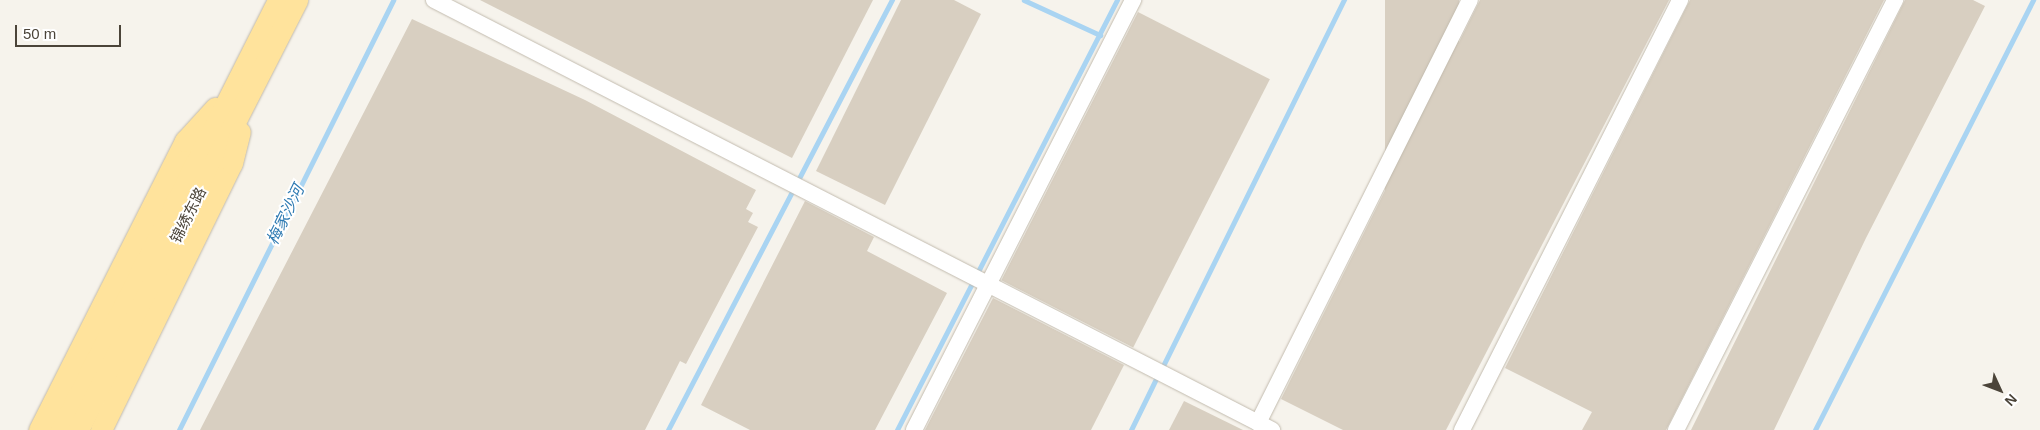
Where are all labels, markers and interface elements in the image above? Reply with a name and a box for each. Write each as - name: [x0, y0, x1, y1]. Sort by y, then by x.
- scale bar: [18, 15, 124, 47]
- text: 50 m: [23, 25, 56, 42]
- water label: 梅家沙河: [263, 182, 309, 248]
- street label: 锦绣东路: [166, 184, 210, 246]
- north arrow: [1975, 365, 2025, 415]
- text: N: [2002, 391, 2020, 409]

